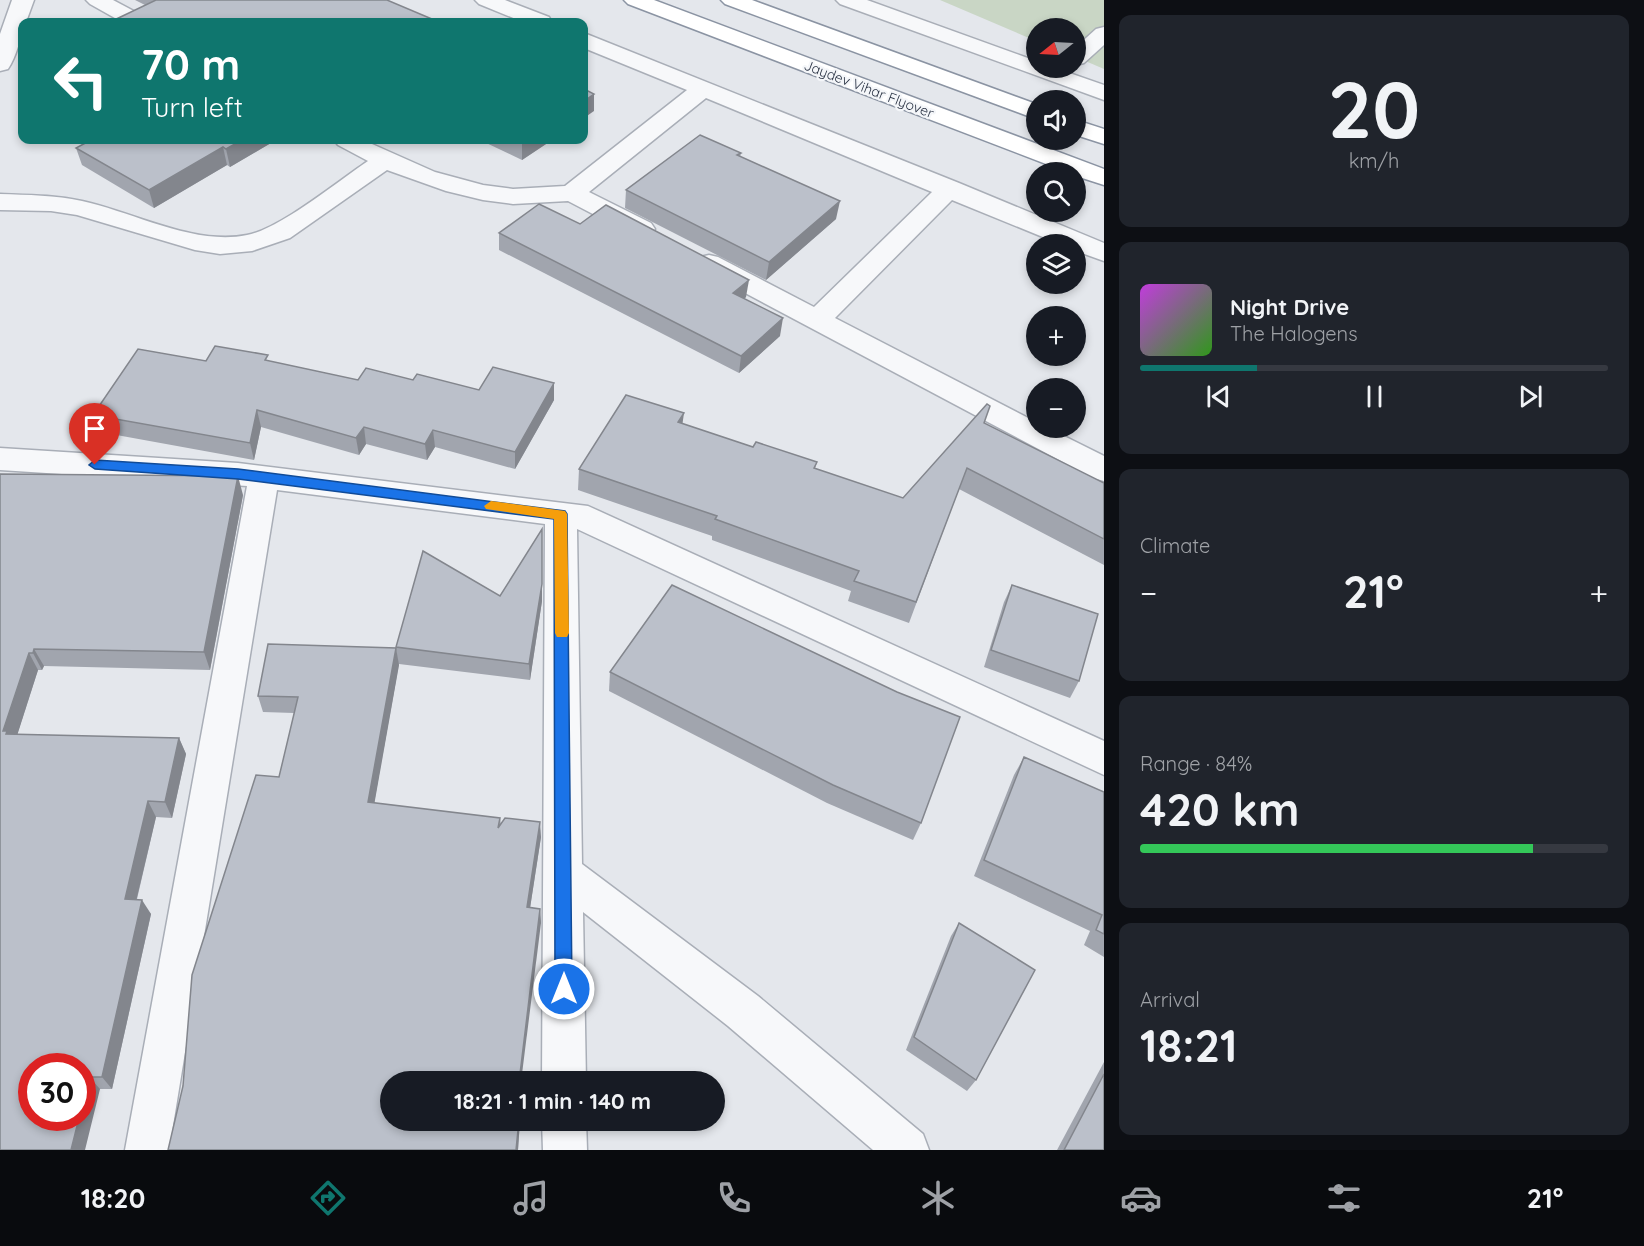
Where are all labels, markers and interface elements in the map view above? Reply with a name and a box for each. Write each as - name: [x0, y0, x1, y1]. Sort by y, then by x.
- north arrow: [1026, 18, 1086, 78]
- map controls: [1026, 18, 1086, 438]
- text: 70 m: [141, 38, 240, 91]
- icon: left: [42, 42, 120, 120]
- street label: Jaydev Vihar Flyover: [801, 56, 937, 122]
- text: 20: [1328, 60, 1420, 158]
- text: Turn left: [141, 90, 243, 124]
- button: sound: [1026, 90, 1086, 150]
- text: km/h: [1349, 148, 1399, 173]
- button: search: [1026, 162, 1086, 222]
- button: layers: [1026, 234, 1086, 294]
- text: Night Drive: [1230, 293, 1349, 321]
- button: +: [1026, 306, 1086, 366]
- text: The Halogens: [1230, 321, 1358, 346]
- button: −: [1026, 378, 1086, 438]
- icon: previous: [1202, 380, 1235, 413]
- icon: pause: [1358, 380, 1391, 413]
- icon: next: [1514, 380, 1547, 413]
- pin: [69, 403, 120, 465]
- icon: arrive: [78, 412, 111, 445]
- text: Climate: [1140, 533, 1210, 558]
- text: 21°: [1343, 563, 1404, 619]
- text: −: [1140, 572, 1157, 613]
- text: +: [1589, 572, 1608, 613]
- text: Range · 84%: [1140, 751, 1252, 776]
- text: 420 km: [1140, 781, 1299, 837]
- position arrow: [532, 957, 596, 1021]
- text: Arrival: [1140, 987, 1200, 1012]
- text: 18:21: [1140, 1017, 1238, 1073]
- speed limit sign: 30: [18, 1053, 96, 1131]
- text: 18:21 · 1 min · 140 m: [454, 1087, 651, 1115]
- icon: directions: [307, 1177, 349, 1219]
- icon: music: [510, 1177, 552, 1219]
- icon: phone: [713, 1177, 755, 1219]
- icon: climate: [917, 1177, 959, 1219]
- icon: car: [1120, 1177, 1162, 1219]
- icon: filters: [1323, 1177, 1365, 1219]
- text: 18:20: [81, 1181, 145, 1215]
- text: 21°: [1527, 1181, 1563, 1215]

